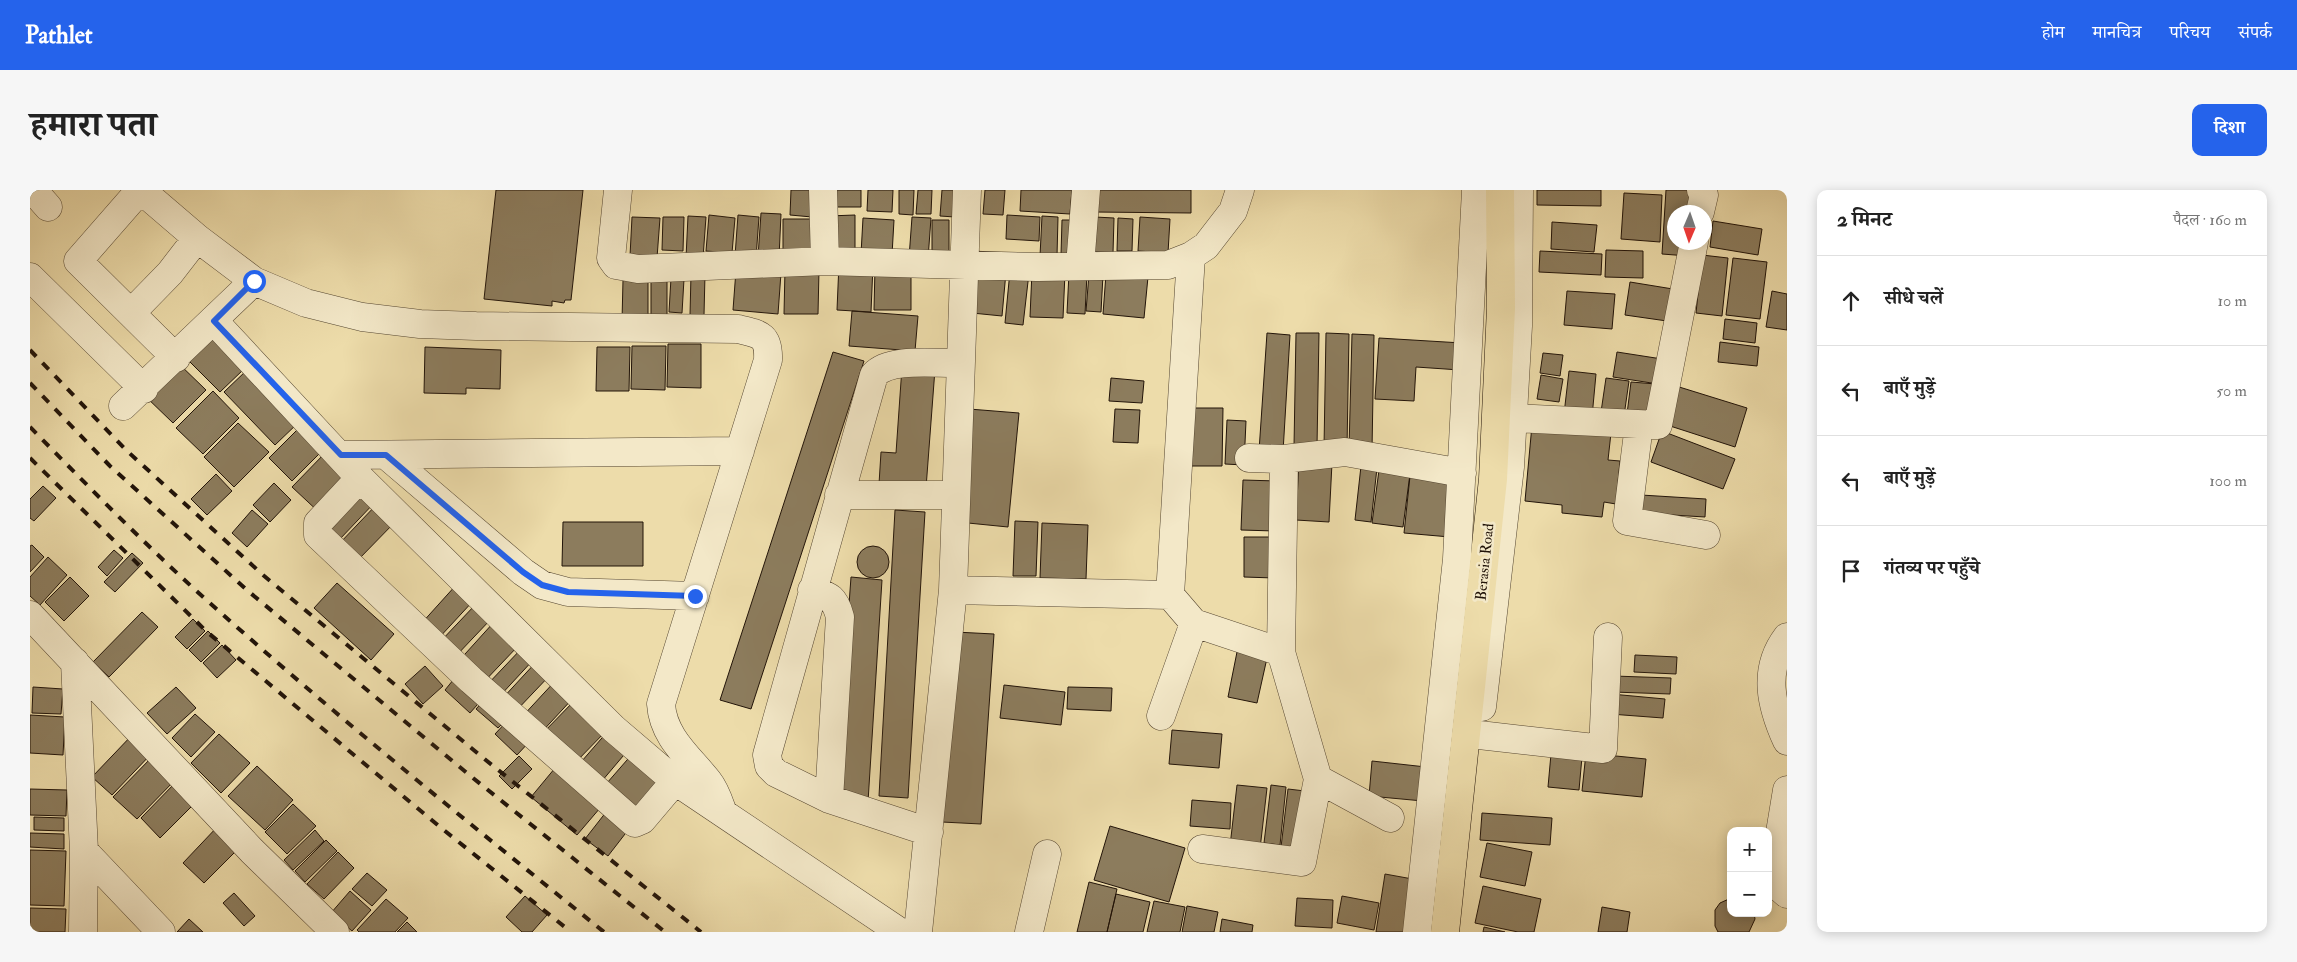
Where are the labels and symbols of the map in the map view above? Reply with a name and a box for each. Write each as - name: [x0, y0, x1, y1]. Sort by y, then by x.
- north arrow: [1667, 205, 1712, 250]
- route start: [243, 270, 266, 293]
- street label: Berasia Road: [1471, 522, 1499, 602]
- route end: [684, 585, 707, 608]

